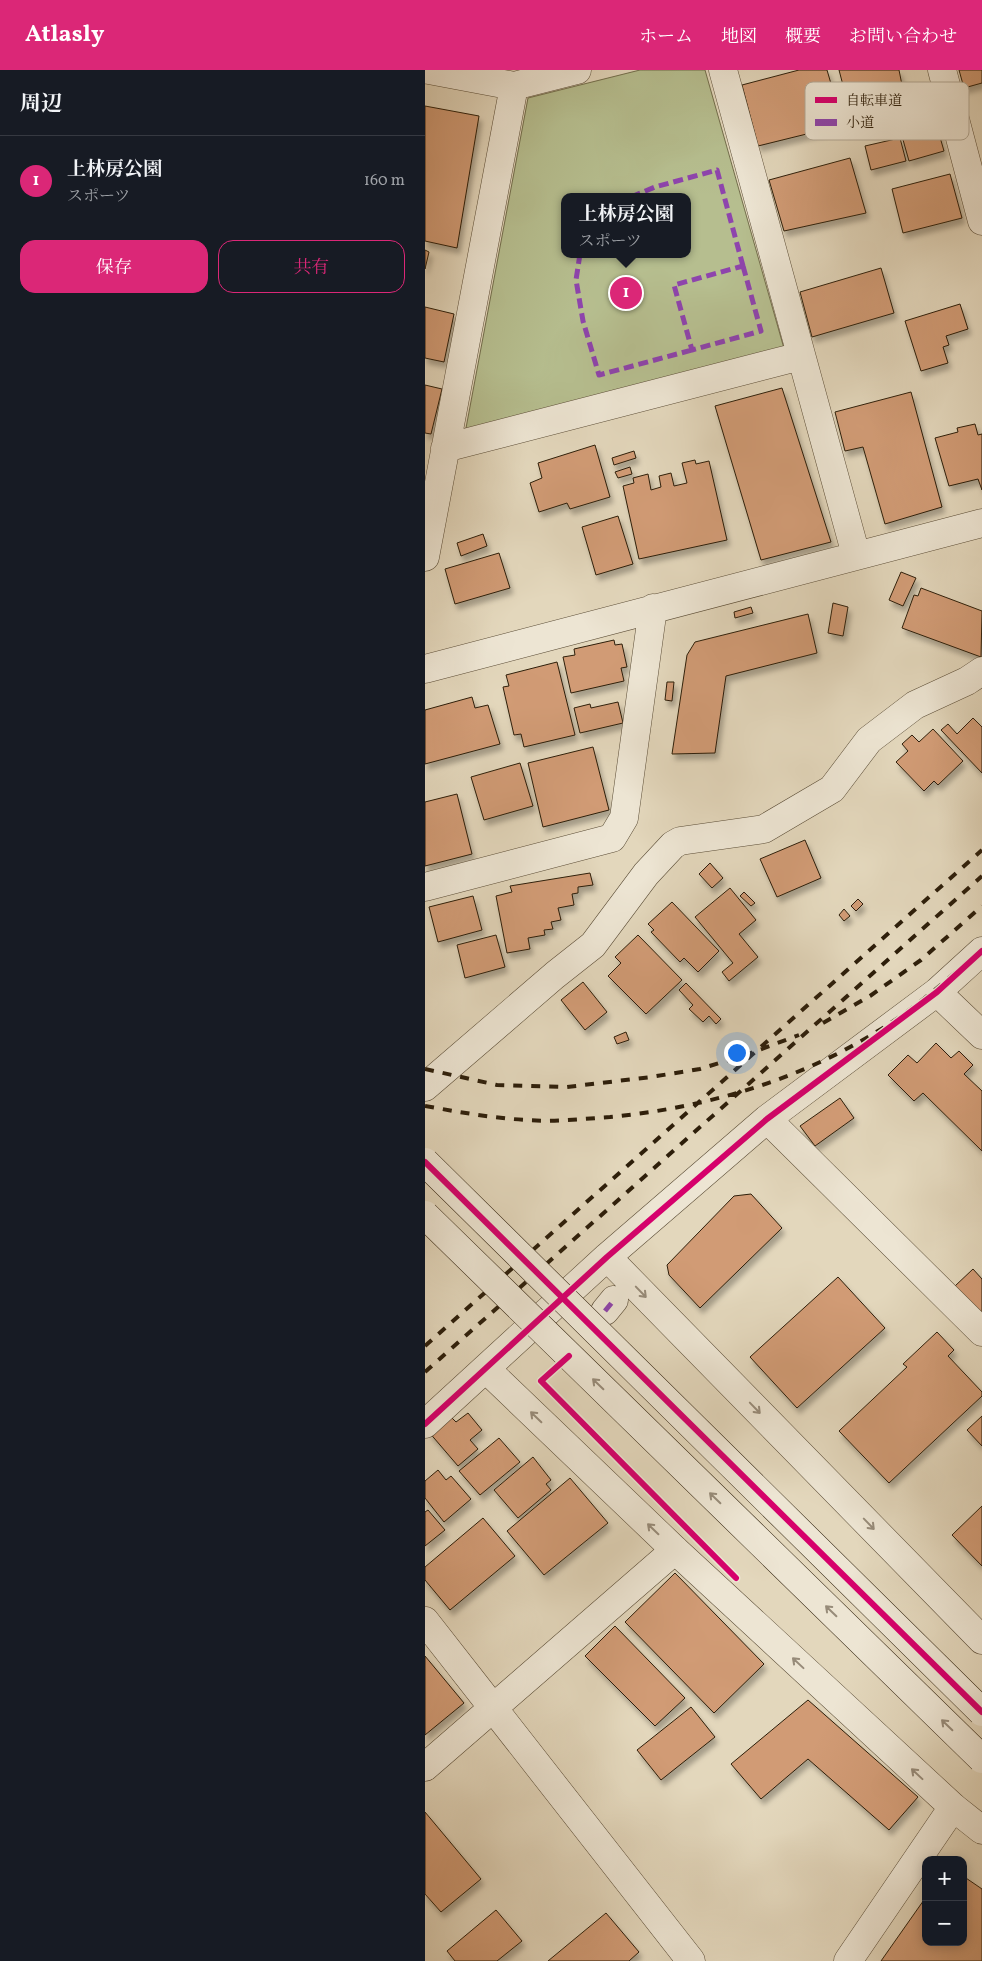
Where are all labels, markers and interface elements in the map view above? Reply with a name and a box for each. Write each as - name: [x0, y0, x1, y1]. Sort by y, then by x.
- text: Atlasly: [25, 18, 104, 52]
- text: ホーム: [639, 25, 693, 50]
- text: 地図: [721, 25, 757, 50]
- text: 概要: [785, 25, 821, 50]
- text: お問い合わせ: [849, 25, 957, 50]
- legend: [805, 82, 969, 140]
- text: 周辺: [20, 90, 62, 119]
- text: 自転車道: [846, 92, 902, 111]
- text: 小道: [846, 114, 874, 133]
- text: 上林房公園: [67, 157, 162, 183]
- text: 1: [33, 170, 39, 192]
- text: 160 m: [364, 170, 405, 192]
- text: スポーツ: [67, 186, 130, 208]
- popup: [561, 193, 691, 258]
- text: 上林房公園: [578, 202, 674, 228]
- text: スポーツ: [578, 231, 642, 253]
- button: 保存: [20, 240, 208, 293]
- button: 共有: [218, 240, 405, 293]
- pin: 1: [610, 274, 642, 312]
- your location: [724, 1040, 750, 1066]
- one-way arrow: [635, 1286, 648, 1298]
- one-way arrow: [593, 1379, 605, 1391]
- one-way arrow: [749, 1402, 761, 1414]
- one-way arrow: [530, 1410, 542, 1423]
- one-way arrow: [708, 1492, 721, 1504]
- one-way arrow: [863, 1518, 875, 1531]
- one-way arrow: [647, 1523, 660, 1535]
- one-way arrow: [825, 1605, 837, 1618]
- one-way arrow: [792, 1658, 805, 1670]
- one-way arrow: [941, 1719, 953, 1731]
- one-way arrow: [911, 1768, 924, 1780]
- map controls: [922, 1856, 967, 1946]
- button: +: [922, 1856, 967, 1901]
- button: −: [922, 1901, 967, 1946]

